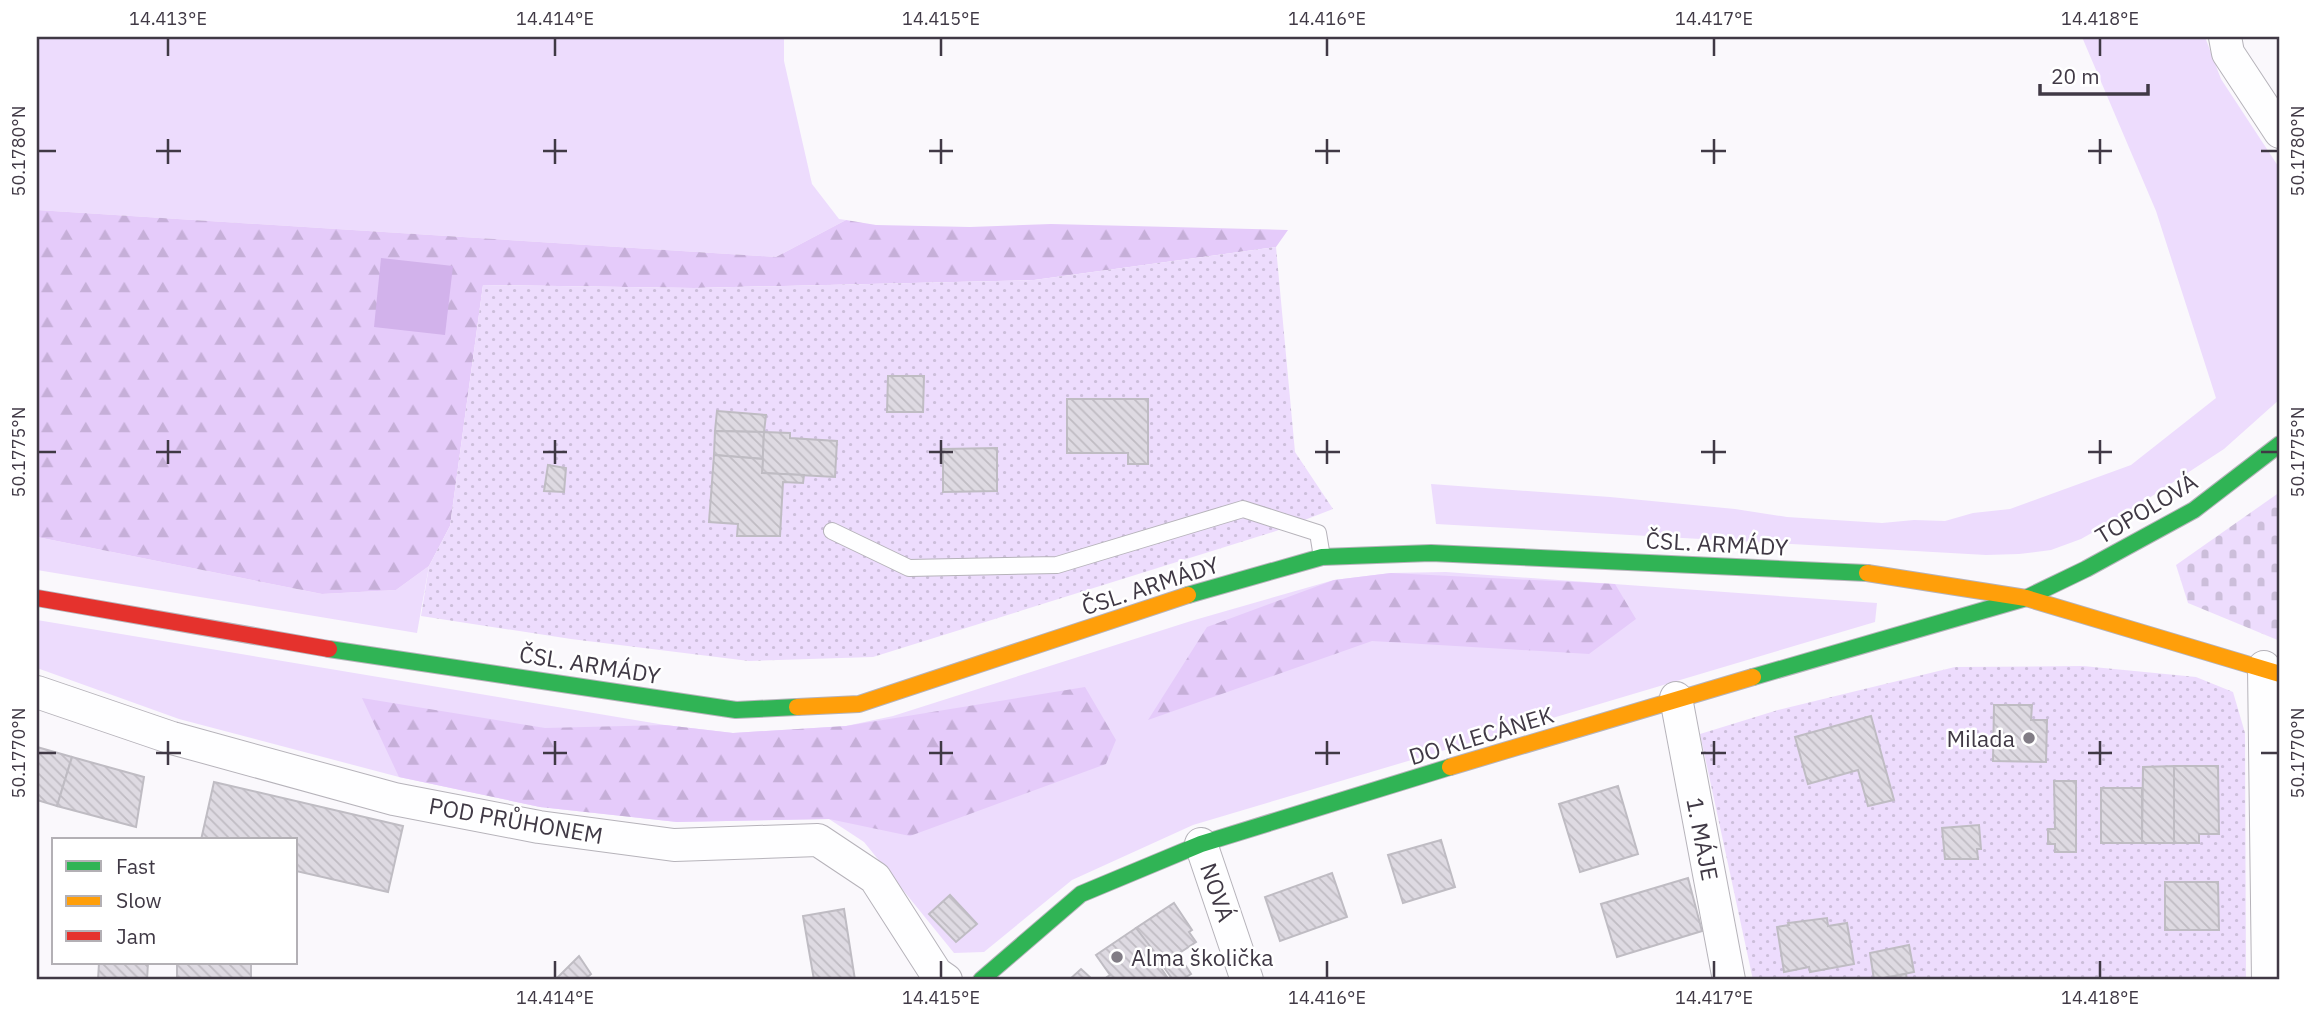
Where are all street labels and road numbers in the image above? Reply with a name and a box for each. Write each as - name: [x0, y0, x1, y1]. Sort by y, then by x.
- street label: TOPOLOVÁ: [2089, 466, 2203, 550]
- street label: ČSL. ARMÁDY: [1645, 524, 1789, 562]
- street label: ČSL. ARMÁDY: [1078, 549, 1223, 621]
- street label: ČSL. ARMÁDY: [517, 638, 663, 690]
- street label: DO KLECÁNEK: [1405, 699, 1557, 771]
- street label: POD PRŮHONEM: [427, 790, 605, 850]
- street label: 1. MÁJE: [1680, 795, 1726, 883]
- street label: NOVÁ: [1194, 859, 1242, 926]

